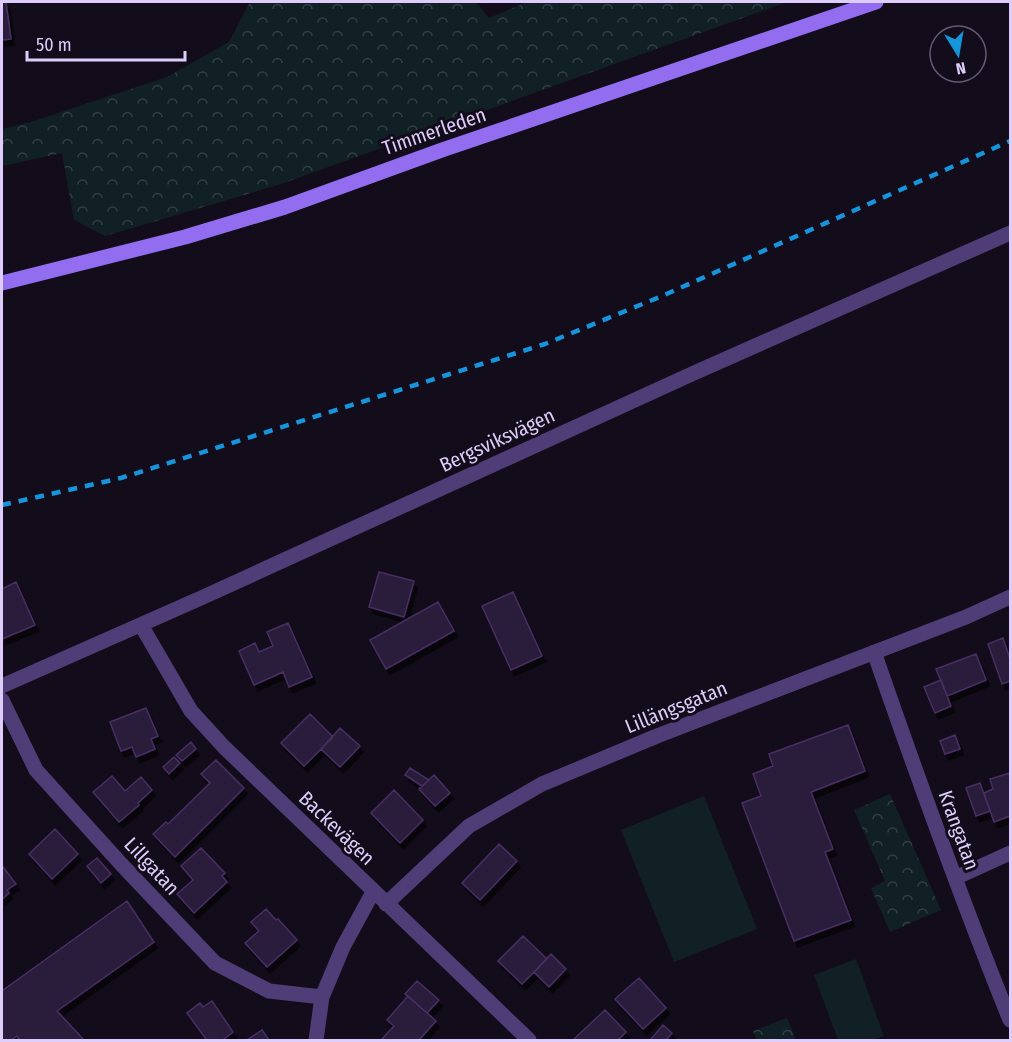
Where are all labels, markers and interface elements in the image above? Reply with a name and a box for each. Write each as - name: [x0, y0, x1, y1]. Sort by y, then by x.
- scale bar: [27, 24, 184, 62]
- north arrow: [928, 24, 988, 84]
- text: 50 m: [36, 34, 72, 56]
- text: N: [954, 58, 967, 78]
- street label: Timmerleden: [379, 102, 489, 160]
- street label: Bergsviksvägen: [436, 403, 558, 477]
- street label: Lillängsgatan: [621, 676, 731, 738]
- street label: Backevägen: [294, 786, 380, 870]
- street label: Krangatan: [934, 787, 984, 873]
- street label: Lillgatan: [119, 832, 185, 900]

